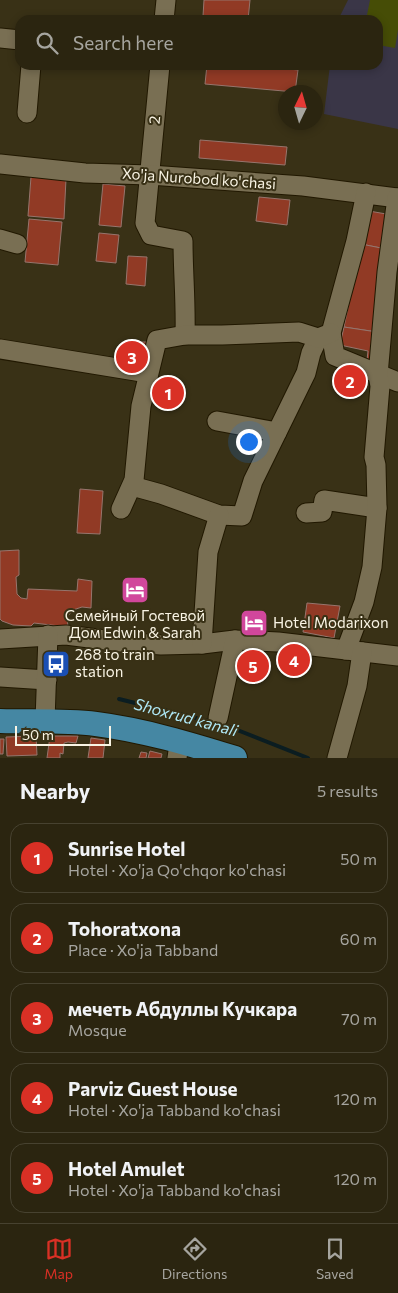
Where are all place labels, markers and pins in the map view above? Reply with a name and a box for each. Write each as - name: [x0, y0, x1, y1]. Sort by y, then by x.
- pin: 3: [116, 338, 148, 376]
- pin: 2: [334, 362, 366, 400]
- pin: 1: [152, 374, 184, 412]
- hotel icon: Семейный Гостевой Дом Edwin & Sarah: [120, 575, 150, 605]
- place label: Семейный Гостевой Дом Edwin & Sarah: [65, 606, 205, 641]
- hotel icon: Hotel Modarixon: [239, 608, 269, 638]
- place label: Hotel Modarixon: [273, 613, 389, 631]
- pin: 4: [278, 641, 310, 679]
- place label: 268 to train station: [75, 645, 155, 680]
- pin: 5: [237, 647, 269, 685]
- bus stop icon: 268 to train station: [41, 649, 71, 679]

